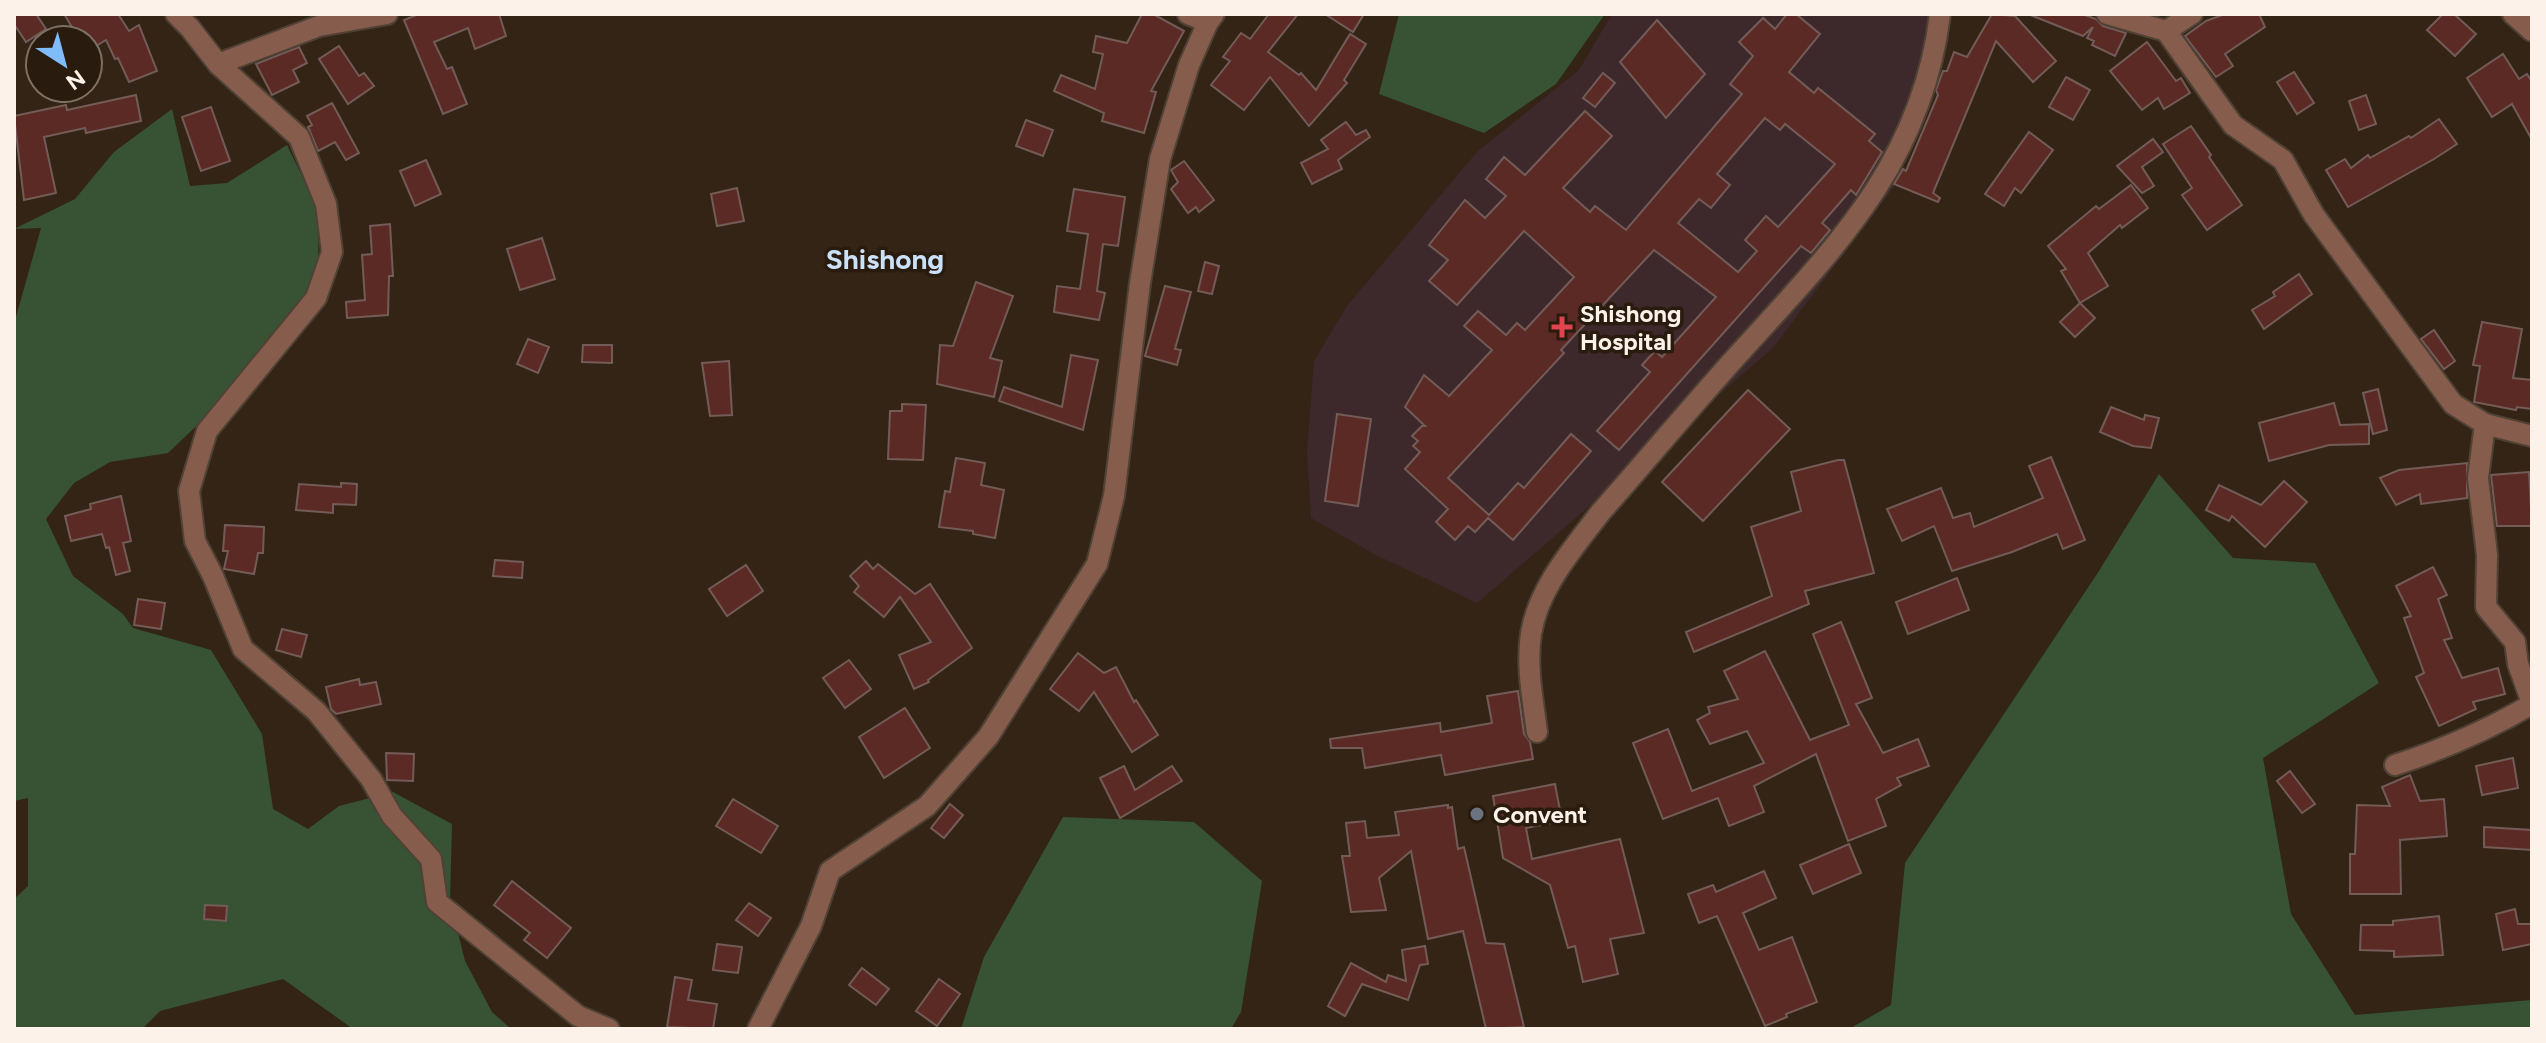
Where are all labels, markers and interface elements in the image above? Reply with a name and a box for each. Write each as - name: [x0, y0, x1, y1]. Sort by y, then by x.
- north arrow: [24, 24, 104, 104]
- text: N: [61, 64, 90, 96]
- district label: Shishong: [826, 242, 944, 276]
- place label: Shishong Hospital: [1580, 299, 1681, 356]
- marker: Shishong Hospital: [1551, 316, 1573, 338]
- place label: Convent: [1493, 800, 1587, 829]
- marker: Convent: [1468, 805, 1486, 823]

